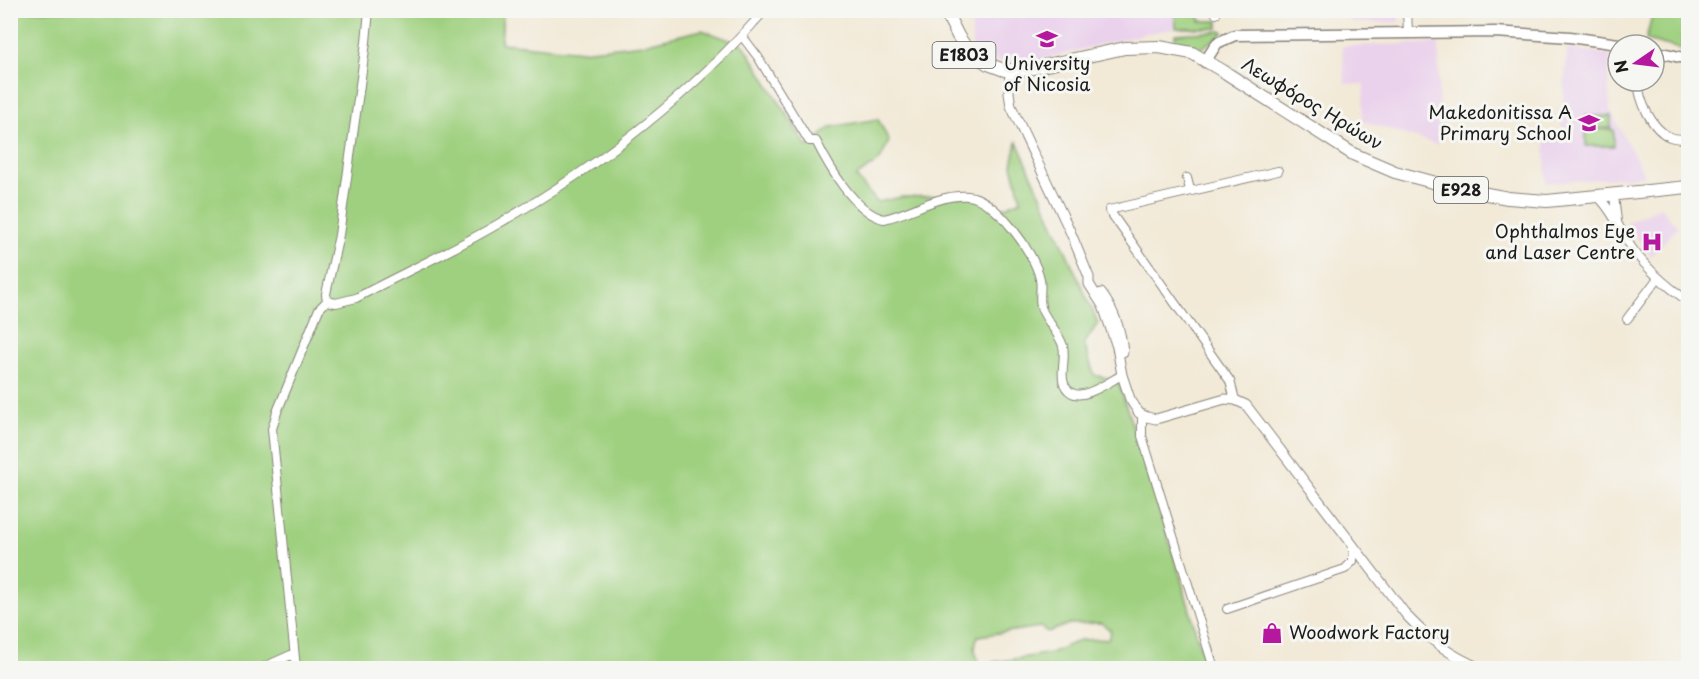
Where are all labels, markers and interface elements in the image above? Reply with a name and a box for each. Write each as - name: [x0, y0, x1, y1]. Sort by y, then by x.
- school or university icon: University of Nicosia: [1035, 27, 1059, 51]
- north arrow: [1606, 33, 1666, 93]
- road number: E1803: [932, 42, 996, 68]
- place label: University of Nicosia: [1004, 49, 1090, 97]
- street label: Λεωφόρος Ηρώων: [1237, 50, 1389, 156]
- text: N: [1607, 58, 1634, 76]
- place label: Makedonitissa A Primary School: [1428, 98, 1572, 146]
- school or university icon: Makedonitissa A Primary School: [1577, 111, 1601, 135]
- road number: E928: [1434, 177, 1488, 203]
- place label: Ophthalmos Eye and Laser Centre: [1485, 217, 1635, 265]
- hospital icon: Ophthalmos Eye and Laser Centre: [1640, 230, 1664, 254]
- place label: Woodwork Factory: [1289, 618, 1450, 645]
- shop icon: Woodwork Factory: [1260, 621, 1284, 645]

